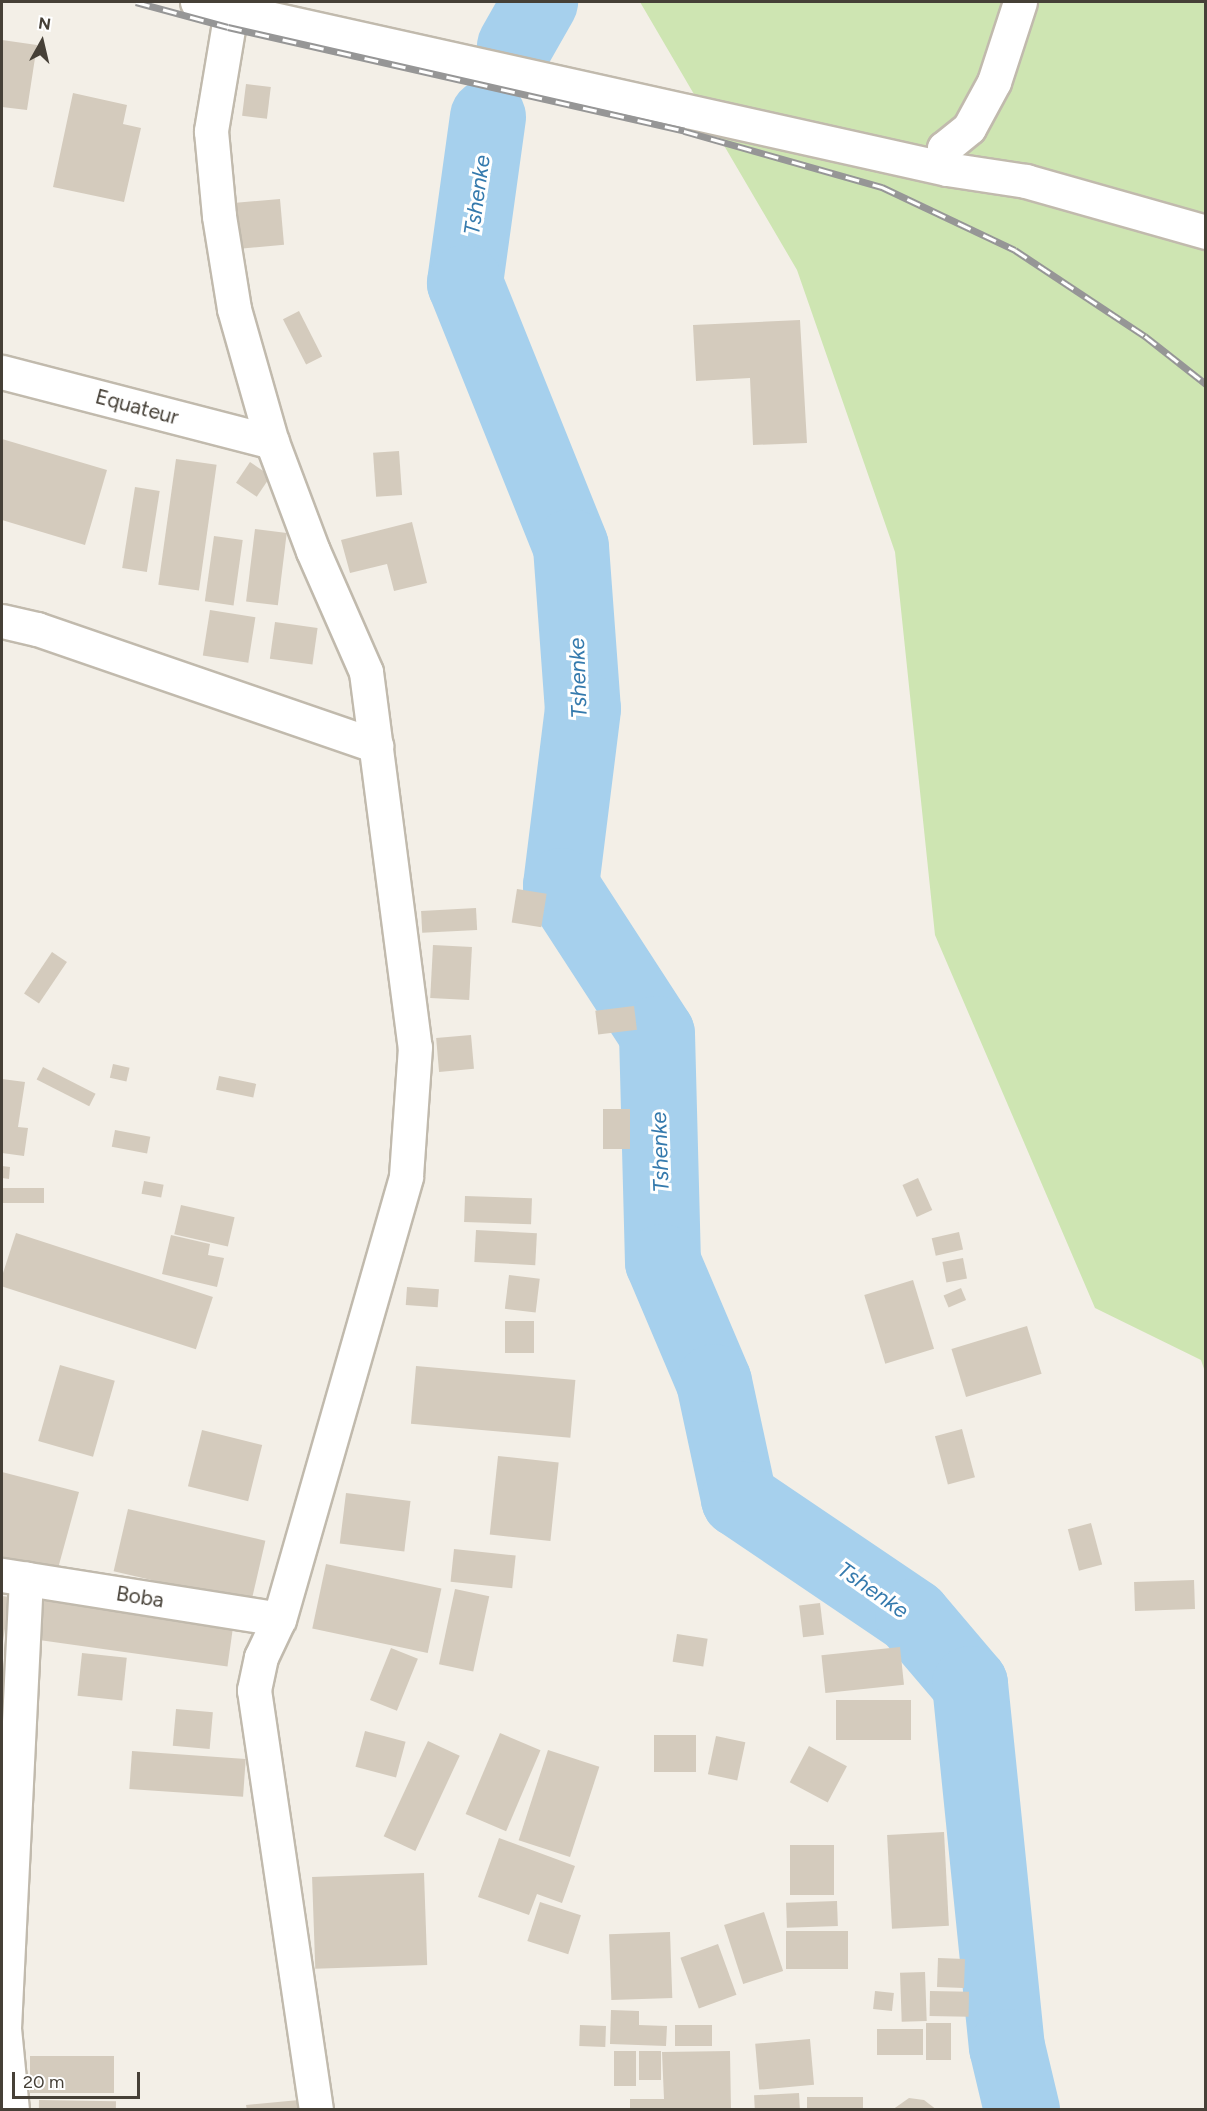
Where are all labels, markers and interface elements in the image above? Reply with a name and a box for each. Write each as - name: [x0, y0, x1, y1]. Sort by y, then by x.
- north arrow: [12, 12, 72, 72]
- text: N: [37, 13, 52, 34]
- water label: Tshenke: [458, 153, 496, 237]
- street label: Equateur: [93, 384, 181, 430]
- water label: Tshenke: [563, 637, 593, 719]
- water label: Tshenke: [645, 1111, 675, 1193]
- water label: Tshenke: [832, 1556, 914, 1624]
- street label: Boba: [114, 1581, 166, 1613]
- scale bar: [15, 2060, 142, 2098]
- text: 20 m: [23, 2071, 64, 2093]

